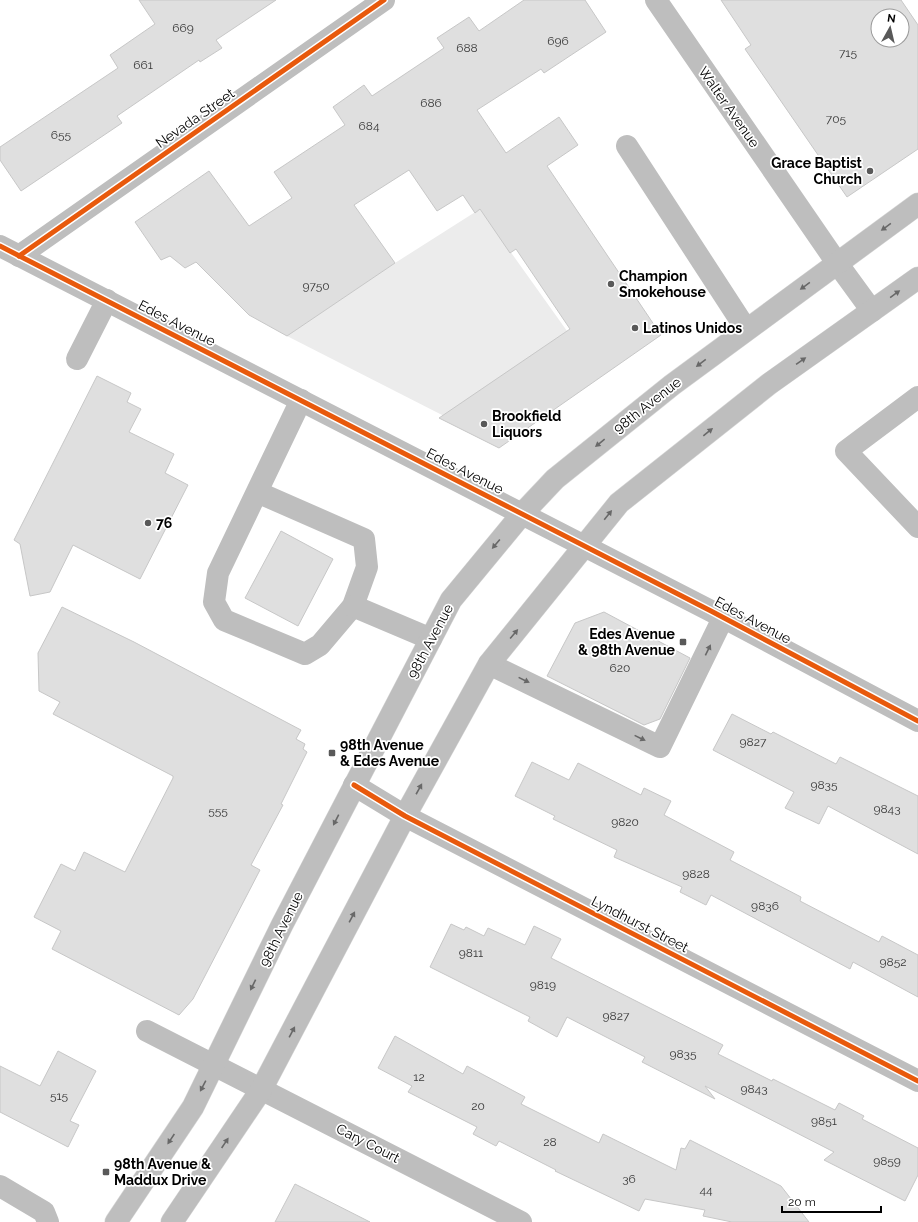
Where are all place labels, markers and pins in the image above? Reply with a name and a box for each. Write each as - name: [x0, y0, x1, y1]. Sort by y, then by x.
- place label: Grace Baptist Church: [771, 155, 863, 187]
- marker: Grace Baptist Church: [865, 166, 875, 176]
- place label: Champion Smokehouse: [619, 268, 706, 300]
- marker: Champion Smokehouse: [606, 279, 616, 289]
- place label: Latinos Unidos: [643, 320, 742, 336]
- marker: Latinos Unidos: [630, 323, 640, 333]
- place label: Brookfield Liquors: [492, 408, 561, 440]
- marker: Brookfield Liquors: [479, 419, 489, 429]
- place label: 76: [156, 515, 172, 531]
- marker: 76: [143, 518, 153, 528]
- place label: Edes Avenue & 98th Avenue: [578, 626, 676, 658]
- marker: Edes Avenue & 98th Avenue: [678, 637, 688, 647]
- place label: 98th Avenue & Edes Avenue: [340, 737, 440, 769]
- marker: 98th Avenue & Edes Avenue: [327, 748, 337, 758]
- place label: 98th Avenue & Maddux Drive: [114, 1156, 211, 1188]
- marker: 98th Avenue & Maddux Drive: [101, 1167, 111, 1177]

